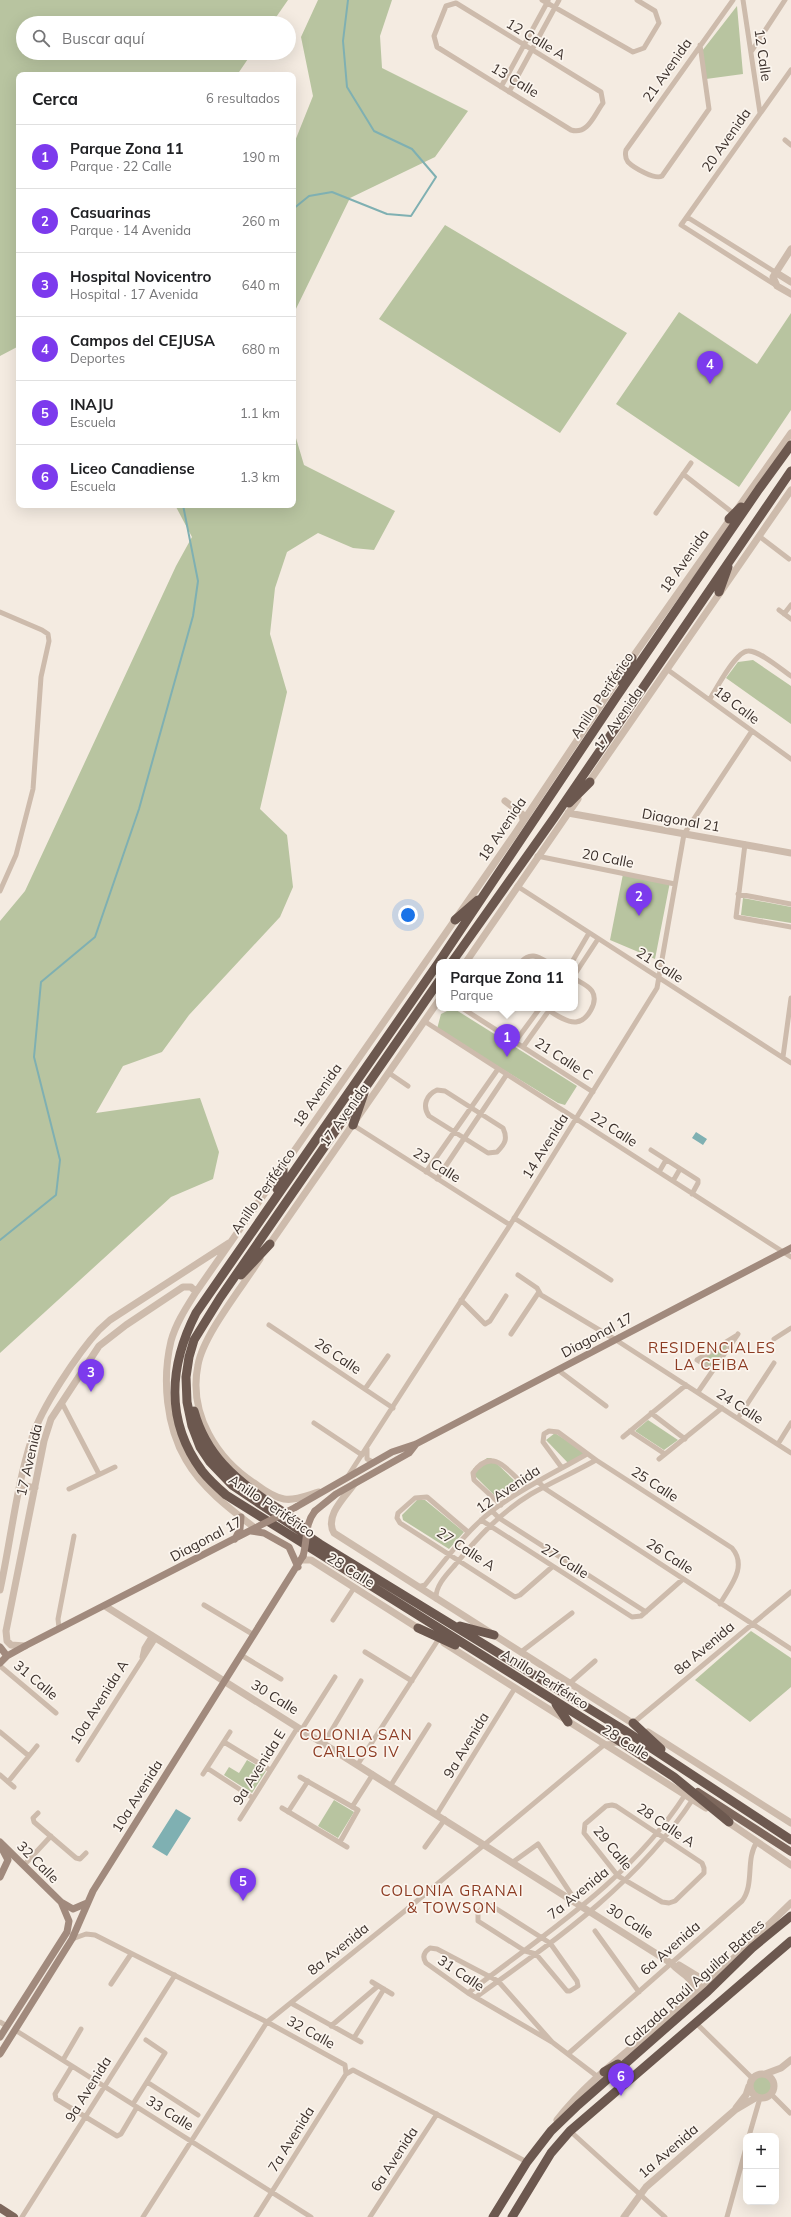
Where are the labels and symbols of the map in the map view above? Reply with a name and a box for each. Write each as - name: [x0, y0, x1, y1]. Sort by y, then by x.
- street label: 12 Calle A: [503, 14, 570, 64]
- street label: 12 Calle: [750, 28, 776, 82]
- street label: 21 Avenida: [638, 35, 696, 105]
- street label: 13 Calle: [488, 59, 542, 101]
- street label: 20 Avenida: [697, 105, 755, 175]
- pin: 4: [697, 351, 723, 384]
- street label: 18 Avenida: [655, 526, 713, 596]
- street label: Anillo Periférico: [566, 648, 638, 742]
- street label: 18 Calle: [711, 682, 763, 728]
- street label: 17 Avenida: [589, 684, 647, 754]
- street label: 18 Avenida: [474, 793, 530, 865]
- street label: Diagonal 21: [641, 804, 721, 836]
- street label: 20 Calle: [581, 844, 635, 872]
- pin: 2: [626, 883, 652, 916]
- your location: [398, 905, 418, 925]
- street label: 21 Calle: [633, 943, 687, 987]
- pin: 1: [494, 1024, 520, 1057]
- street label: 21 Calle C: [532, 1034, 596, 1084]
- street label: 18 Avenida: [288, 1060, 346, 1130]
- street label: 17 Avenida: [315, 1080, 373, 1150]
- street label: 22 Calle: [587, 1107, 641, 1151]
- street label: 14 Avenida: [518, 1110, 572, 1182]
- street label: 23 Calle: [410, 1143, 464, 1187]
- street label: Anillo Periférico: [227, 1145, 299, 1237]
- street label: Diagonal 17: [558, 1309, 636, 1361]
- street label: 26 Calle: [311, 1334, 365, 1378]
- district label: RESIDENCIALES LA CEIBA: [648, 1338, 776, 1374]
- pin: 3: [78, 1359, 104, 1392]
- street label: 24 Calle: [713, 1384, 767, 1428]
- street label: 17 Avenida: [12, 1422, 46, 1498]
- street label: 12 Avenida: [472, 1461, 544, 1517]
- street label: 25 Calle: [628, 1462, 682, 1506]
- street label: Anillo Periférico: [225, 1470, 319, 1542]
- street label: Diagonal 17: [167, 1513, 245, 1565]
- street label: 27 Calle A: [433, 1523, 499, 1575]
- street label: 26 Calle: [643, 1534, 697, 1578]
- street label: 27 Calle: [538, 1539, 592, 1583]
- street label: 28 Calle: [324, 1548, 378, 1592]
- street label: 8a Avenida: [670, 1617, 738, 1679]
- street label: Anillo Periférico: [498, 1645, 592, 1713]
- street label: 31 Calle: [10, 1656, 62, 1704]
- street label: 10a Avenida A: [66, 1656, 132, 1747]
- street label: 30 Calle: [248, 1675, 302, 1719]
- street label: 9a Avenida: [439, 1709, 493, 1781]
- street label: 28 Calle: [599, 1720, 653, 1764]
- district label: COLONIA SAN CARLOS IV: [299, 1725, 413, 1761]
- street label: 9a Avenida E: [229, 1726, 289, 1808]
- street label: 10a Avenida: [108, 1756, 166, 1836]
- street label: 28 Calle A: [633, 1799, 699, 1851]
- street label: 29 Calle: [589, 1822, 637, 1874]
- street label: 32 Calle: [13, 1837, 63, 1887]
- street label: 7a Avenida: [544, 1863, 612, 1923]
- pin: 5: [230, 1868, 256, 1901]
- district label: COLONIA GRANAI & TOWSON: [380, 1881, 524, 1917]
- street label: 30 Calle: [603, 1899, 657, 1943]
- street label: Calzada Raúl Aguilar Batres: [620, 1915, 768, 2051]
- street label: 6a Avenida: [636, 1917, 704, 1979]
- street label: 8a Avenida: [304, 1919, 372, 1979]
- street label: 31 Calle: [434, 1951, 488, 1995]
- street label: 32 Calle: [284, 2011, 338, 2053]
- street label: 9a Avenida: [61, 2053, 115, 2125]
- pin: 6: [608, 2063, 634, 2096]
- street label: 33 Calle: [143, 2091, 197, 2135]
- street label: 7a Avenida: [264, 2103, 318, 2175]
- street label: 1a Avenida: [634, 2120, 702, 2182]
- street label: 6a Avenida: [366, 2123, 422, 2195]

